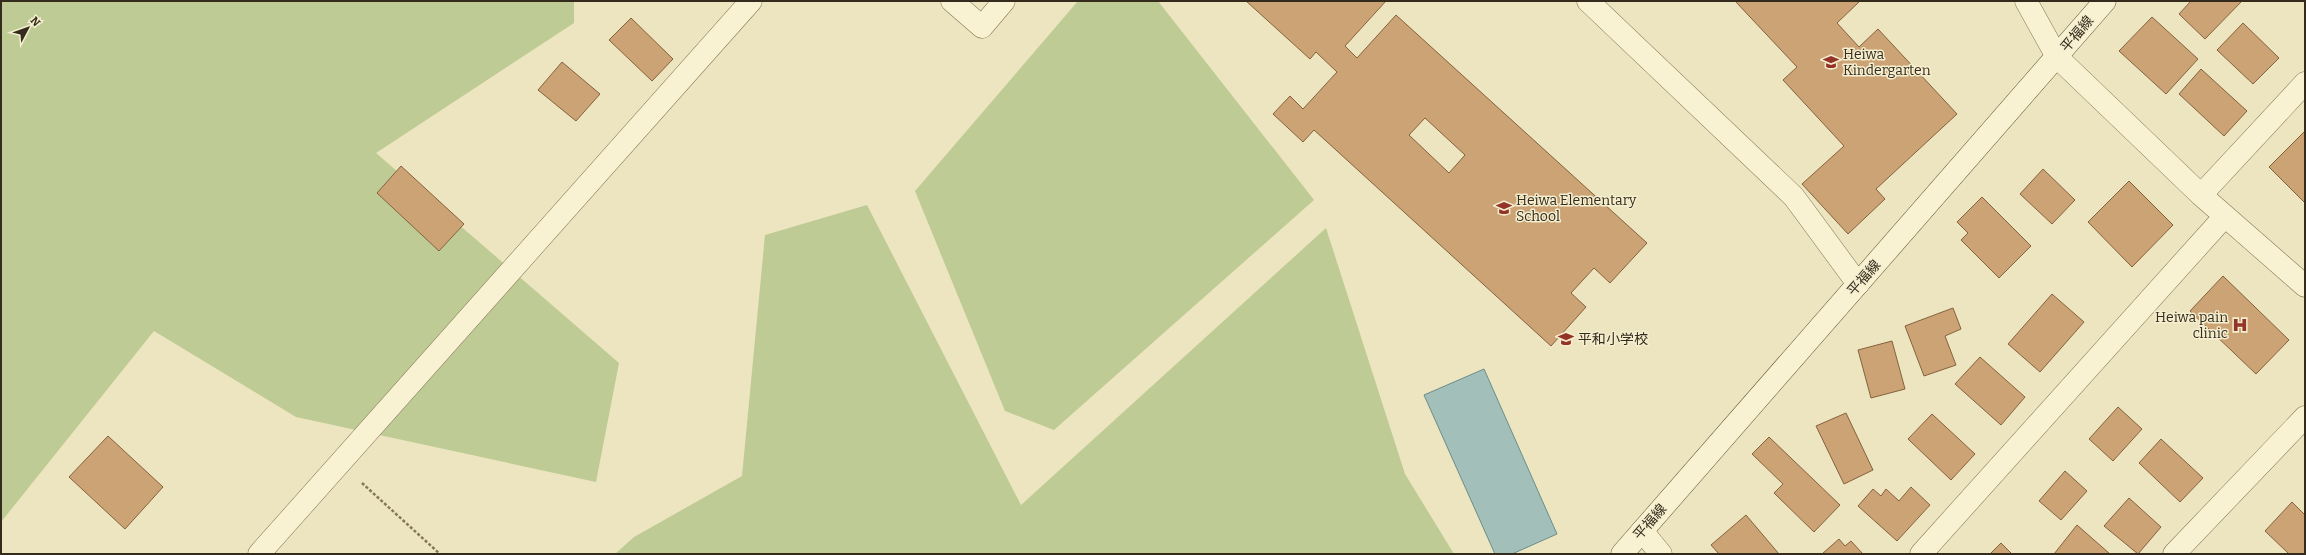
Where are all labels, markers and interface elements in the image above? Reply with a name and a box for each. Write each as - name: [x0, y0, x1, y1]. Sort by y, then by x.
- north arrow: [8, 8, 48, 48]
- street label: 平福線: [2057, 12, 2097, 56]
- text: N: [27, 14, 43, 30]
- place label: Heiwa Kindergarten: [1843, 46, 1931, 79]
- school or university icon: Heiwa Kindergarten: [1822, 53, 1840, 71]
- place label: Heiwa Elementary School: [1516, 192, 1637, 225]
- school or university icon: Heiwa Elementary School: [1495, 199, 1513, 217]
- street label: 平福線: [1844, 257, 1884, 299]
- place label: Heiwa pain clinic: [2155, 309, 2228, 342]
- hospital icon: Heiwa pain clinic: [2231, 316, 2249, 334]
- school or university icon: 平和小学校: [1557, 330, 1575, 348]
- place label: 平和小学校: [1578, 331, 1648, 348]
- street label: 平福線: [1630, 501, 1670, 543]

